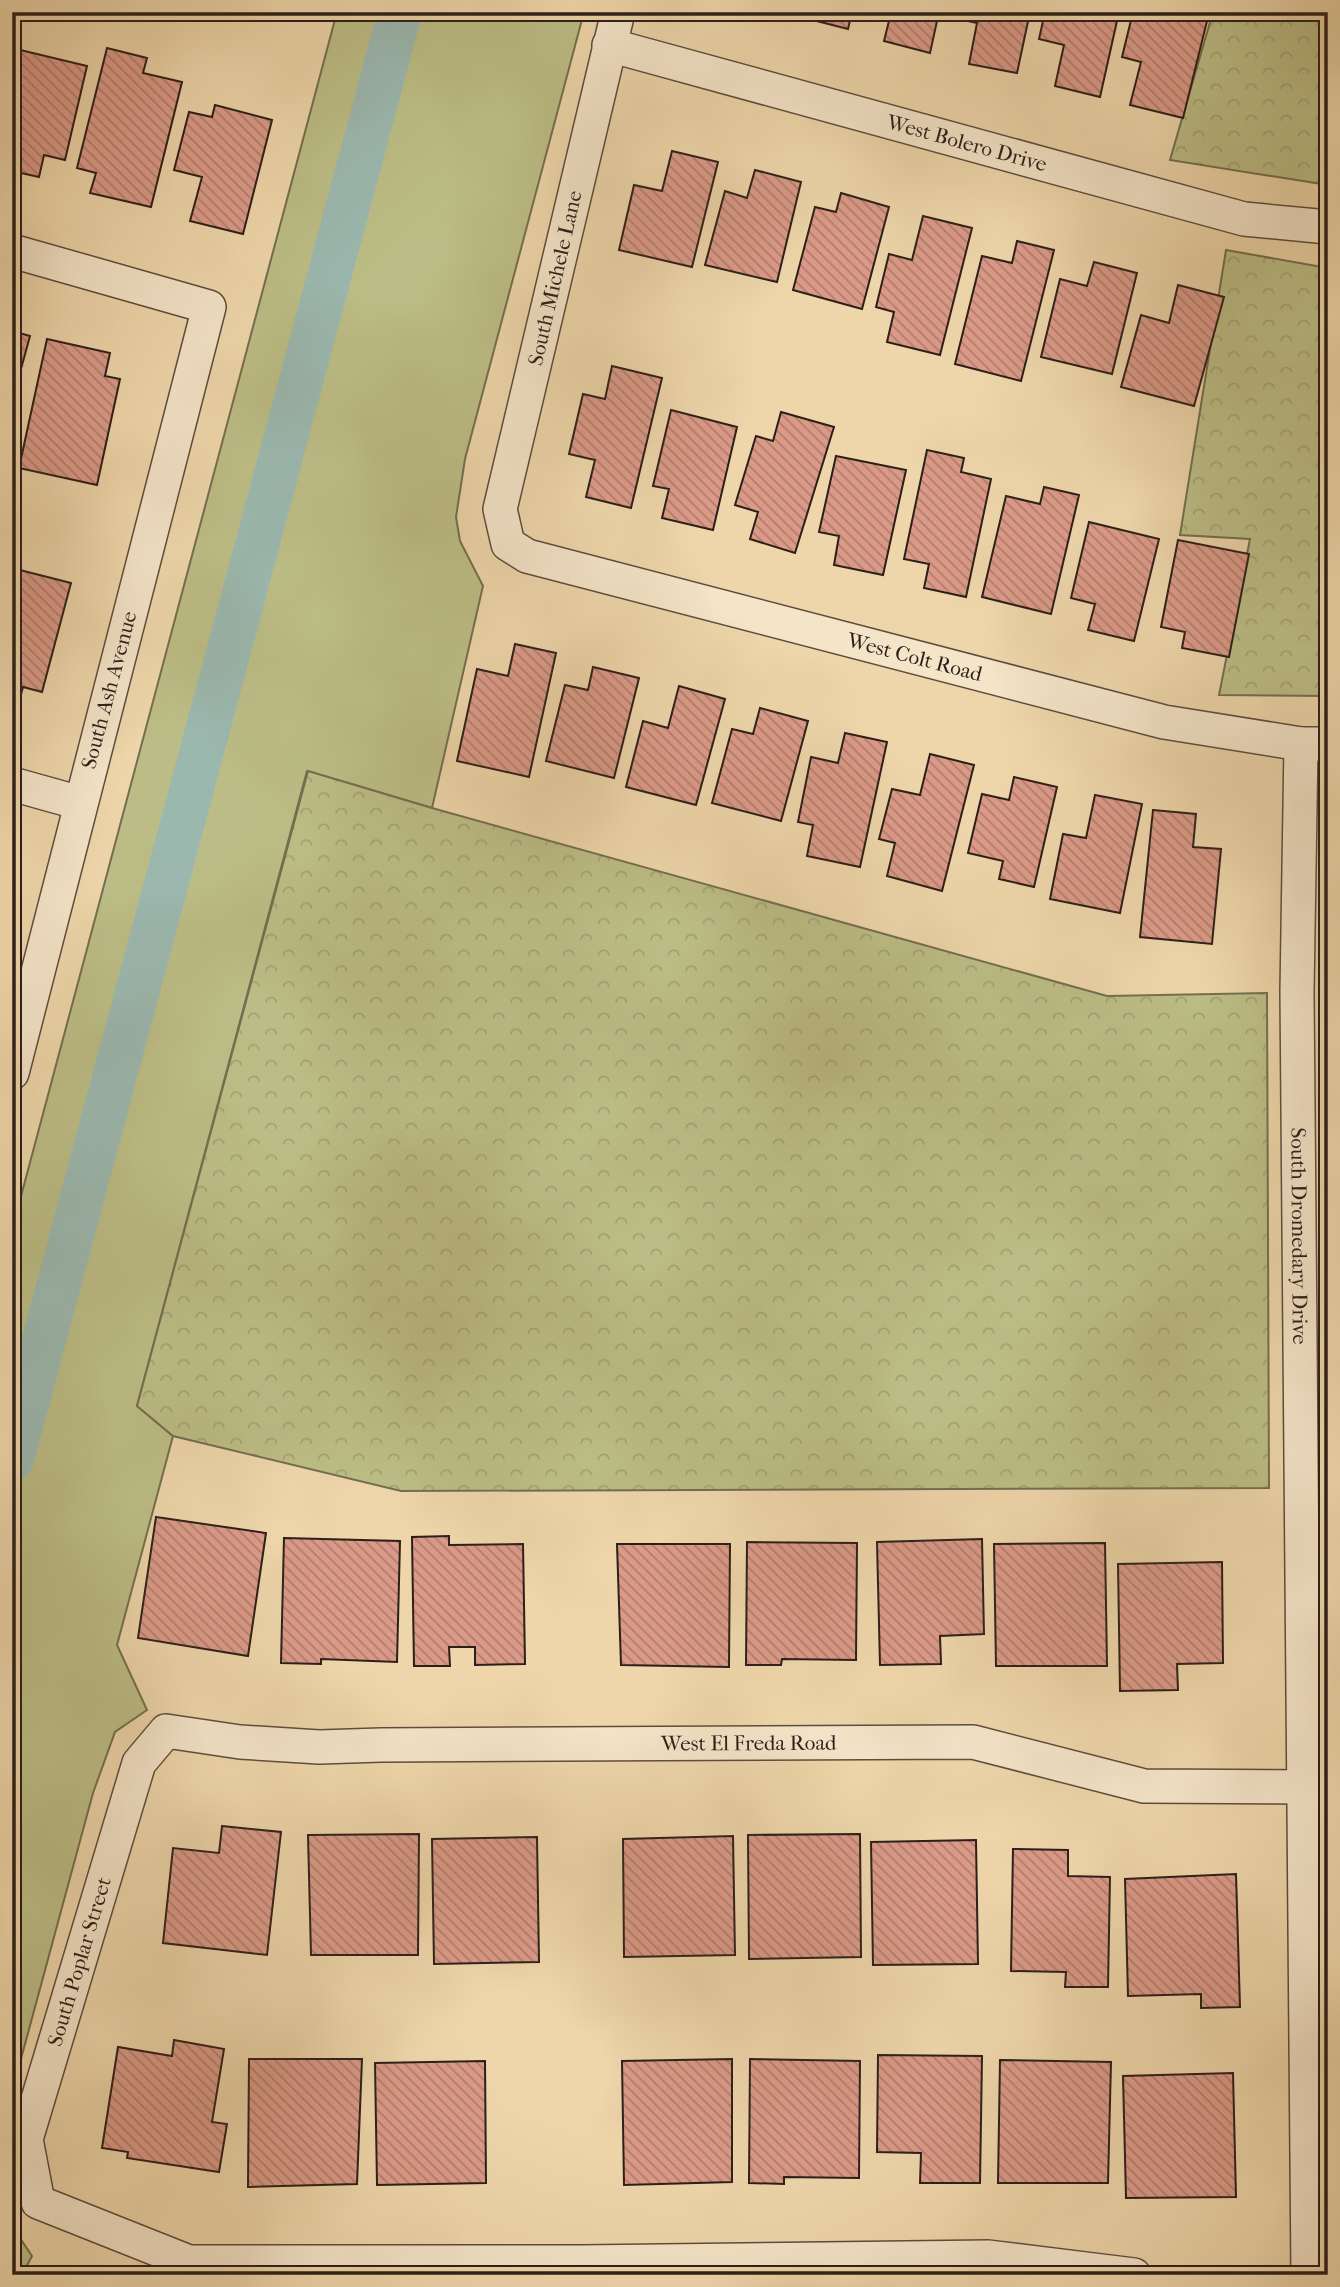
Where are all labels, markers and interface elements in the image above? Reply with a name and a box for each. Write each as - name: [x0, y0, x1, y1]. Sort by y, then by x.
- street label: West Bolero Drive: [883, 109, 1050, 176]
- street label: South Michele Lane: [523, 188, 587, 368]
- street label: South Ash Avenue: [76, 609, 142, 771]
- street label: West Colt Road: [844, 628, 985, 686]
- street label: South Dromedary Drive: [1286, 1127, 1312, 1345]
- street label: West El Freda Road: [660, 1731, 837, 1756]
- street label: South Poplar Street: [43, 1874, 116, 2049]

